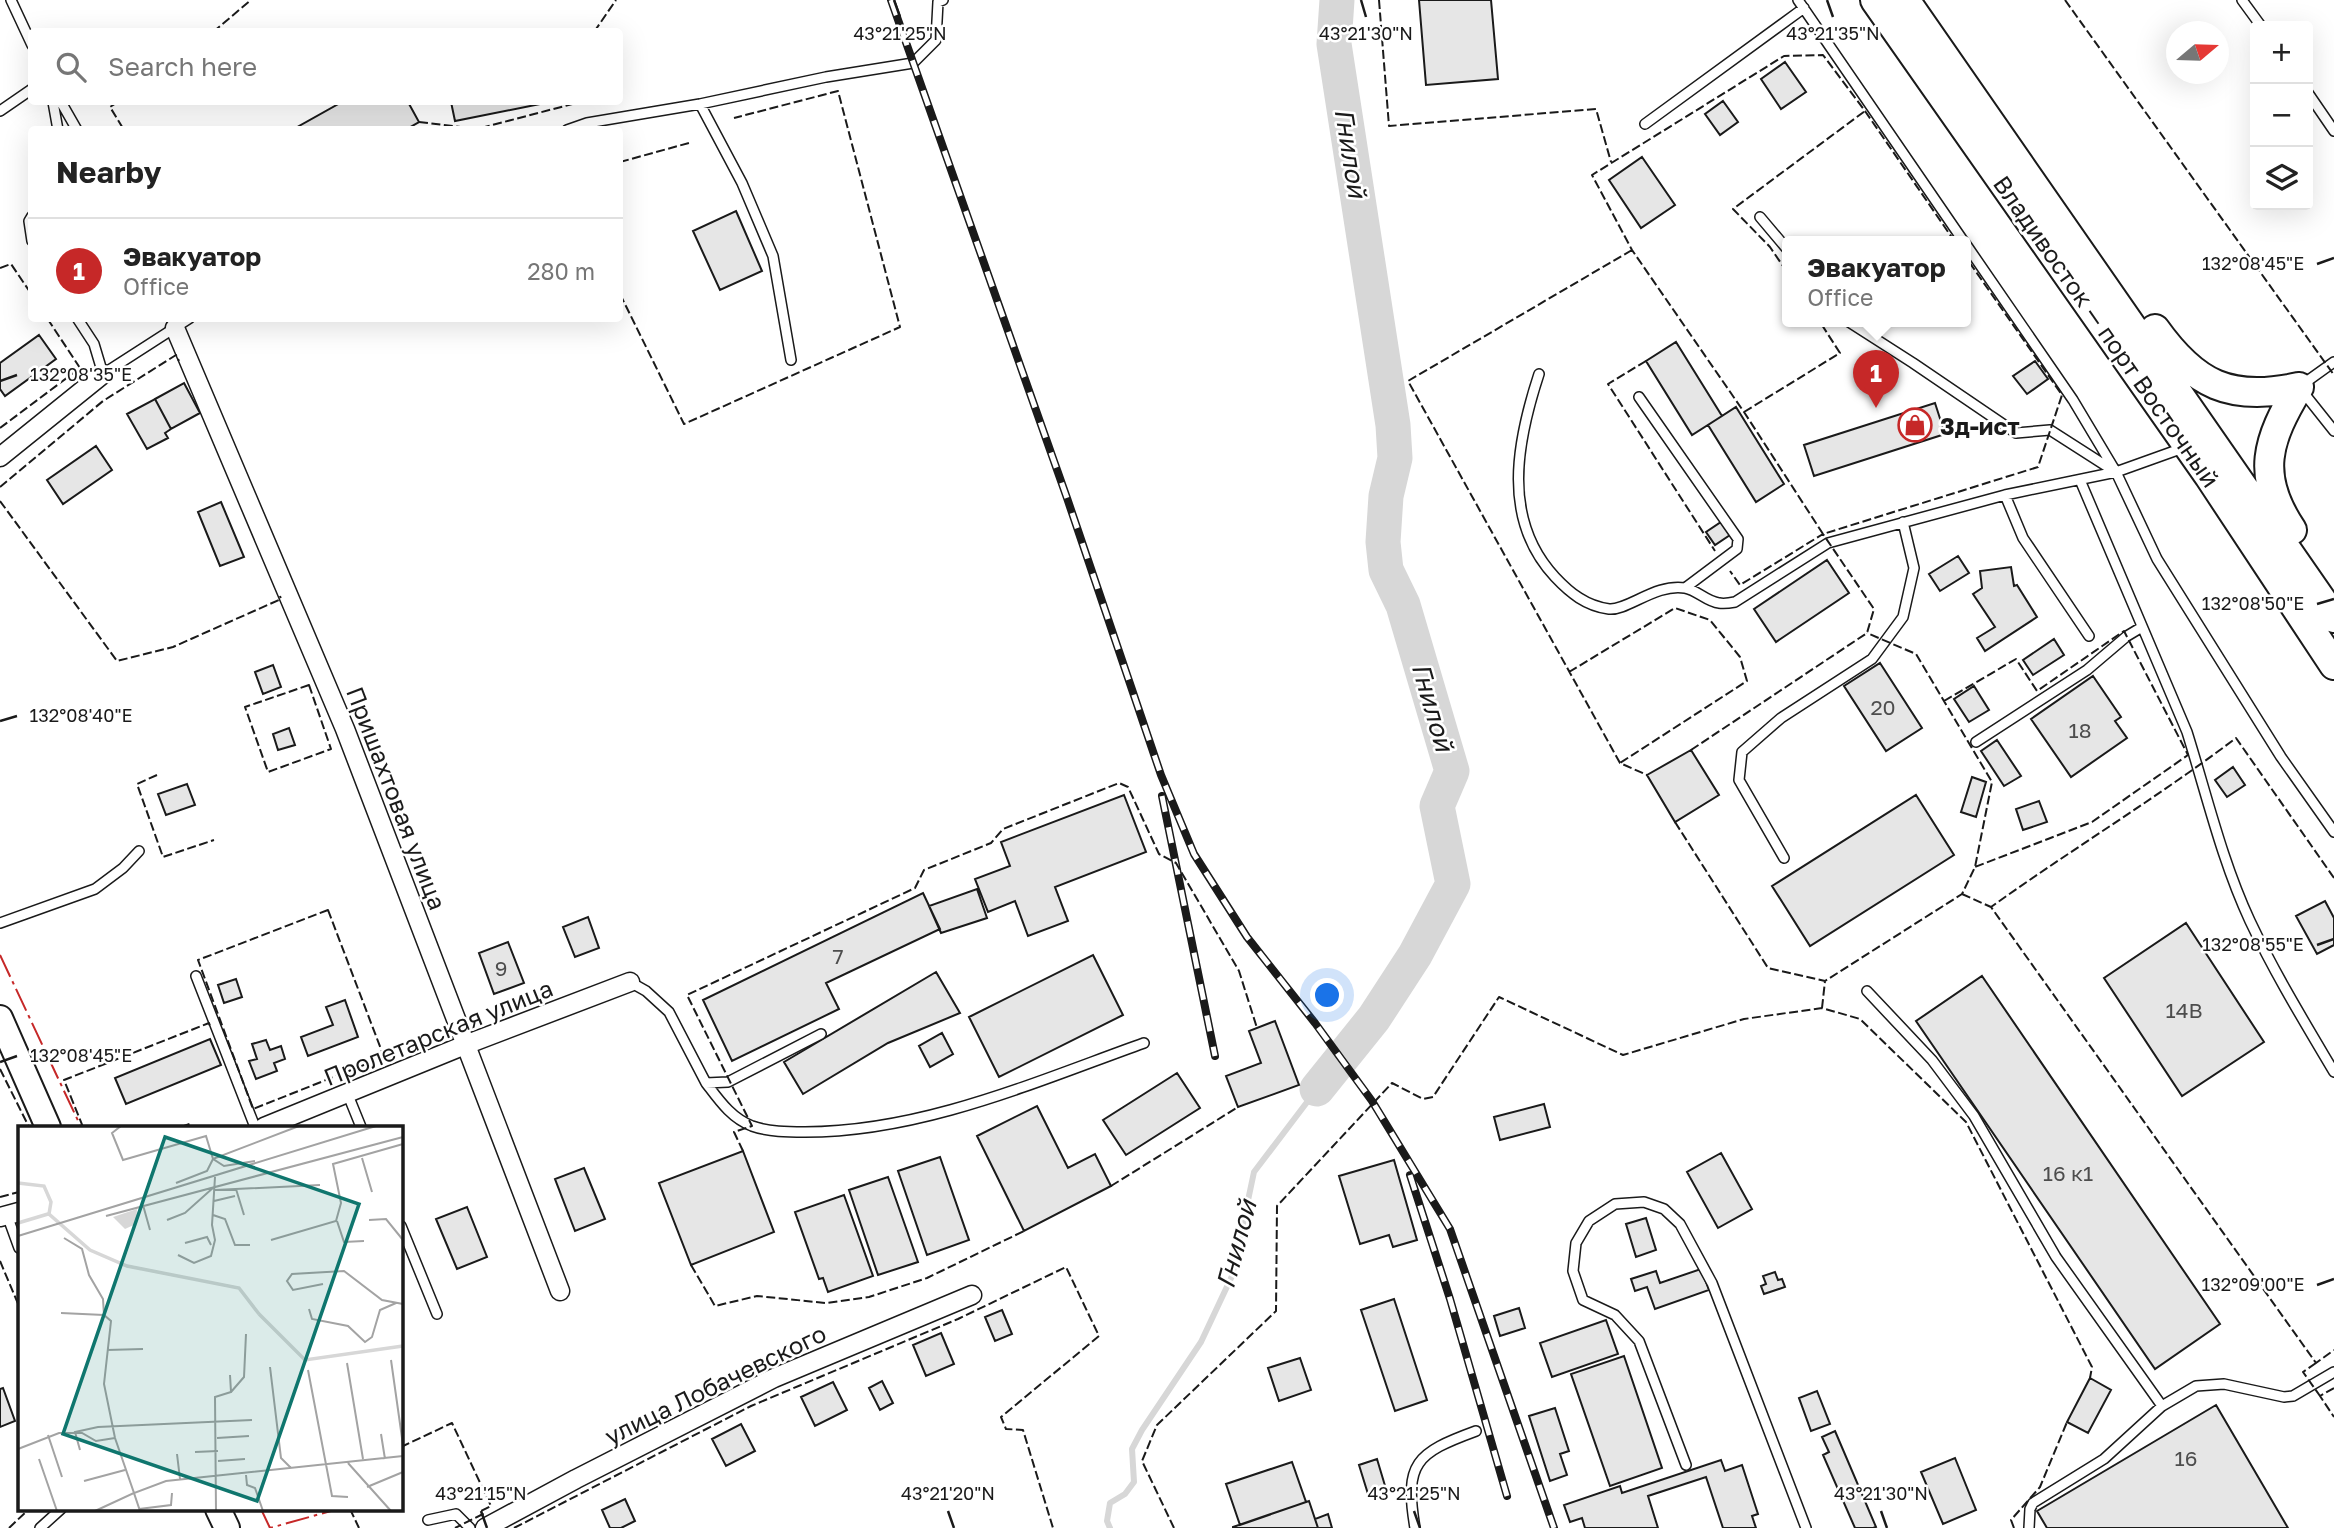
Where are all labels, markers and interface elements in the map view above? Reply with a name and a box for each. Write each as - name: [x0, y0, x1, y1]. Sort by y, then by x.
- north arrow: [2166, 21, 2229, 84]
- map controls: [2250, 21, 2313, 210]
- button: +: [2250, 21, 2313, 84]
- text: 43°21'25"N: [853, 22, 947, 44]
- text: 43°21'30"N: [1319, 22, 1413, 44]
- text: 43°21'35"N: [1786, 22, 1880, 44]
- search box: [28, 28, 623, 105]
- icon: search: [52, 48, 90, 86]
- text: Search here: [108, 51, 257, 82]
- button: −: [2250, 84, 2313, 147]
- water label: Гнилой: [1329, 106, 1374, 202]
- button: layers: [2250, 147, 2313, 210]
- text: Nearby: [56, 154, 161, 190]
- street label: Владивосток — порт Восточный: [1988, 170, 2226, 492]
- popup: [1782, 236, 1971, 327]
- text: Эвакуатор: [123, 241, 261, 272]
- text: Эвакуатор: [1807, 252, 1946, 283]
- text: 132°08'45"E: [2202, 252, 2304, 274]
- text: 1: [73, 257, 85, 285]
- text: 280 m: [527, 257, 595, 285]
- text: Office: [123, 272, 189, 300]
- text: Office: [1807, 283, 1873, 311]
- pin: 1: [1853, 350, 1899, 408]
- text: 132°08'35"E: [30, 363, 132, 385]
- shop icon: 3д-ист: [1896, 406, 1934, 444]
- place label: 3д-ист: [1940, 411, 2020, 440]
- text: 132°08'50"E: [2202, 592, 2304, 614]
- water label: Гнилой: [1406, 659, 1461, 757]
- street label: Пришахтовая улица: [341, 682, 453, 914]
- house number: 20: [1870, 694, 1896, 720]
- text: 132°08'40"E: [30, 704, 132, 726]
- house number: 18: [2069, 717, 2092, 743]
- text: 132°08'55"E: [2202, 933, 2304, 955]
- house number: 7: [832, 943, 844, 969]
- house number: 9: [495, 955, 507, 981]
- street label: Пролетарская улица: [319, 973, 557, 1091]
- your location: [1310, 978, 1344, 1012]
- house number: 14В: [2165, 997, 2203, 1023]
- text: 132°08'45"E: [30, 1044, 132, 1066]
- inset map: [18, 1126, 402, 1510]
- house number: 16 к1: [2043, 1160, 2093, 1186]
- water label: Гнилой: [1209, 1194, 1263, 1292]
- text: 132°09'00"E: [2201, 1273, 2305, 1295]
- street label: улица Лобачевского: [600, 1318, 830, 1450]
- house number: 16: [2175, 1445, 2197, 1471]
- text: 43°21'15"N: [435, 1482, 527, 1504]
- text: 43°21'20"N: [901, 1482, 995, 1504]
- text: 43°21'25"N: [1367, 1482, 1461, 1504]
- text: 43°21'30"N: [1834, 1482, 1928, 1504]

